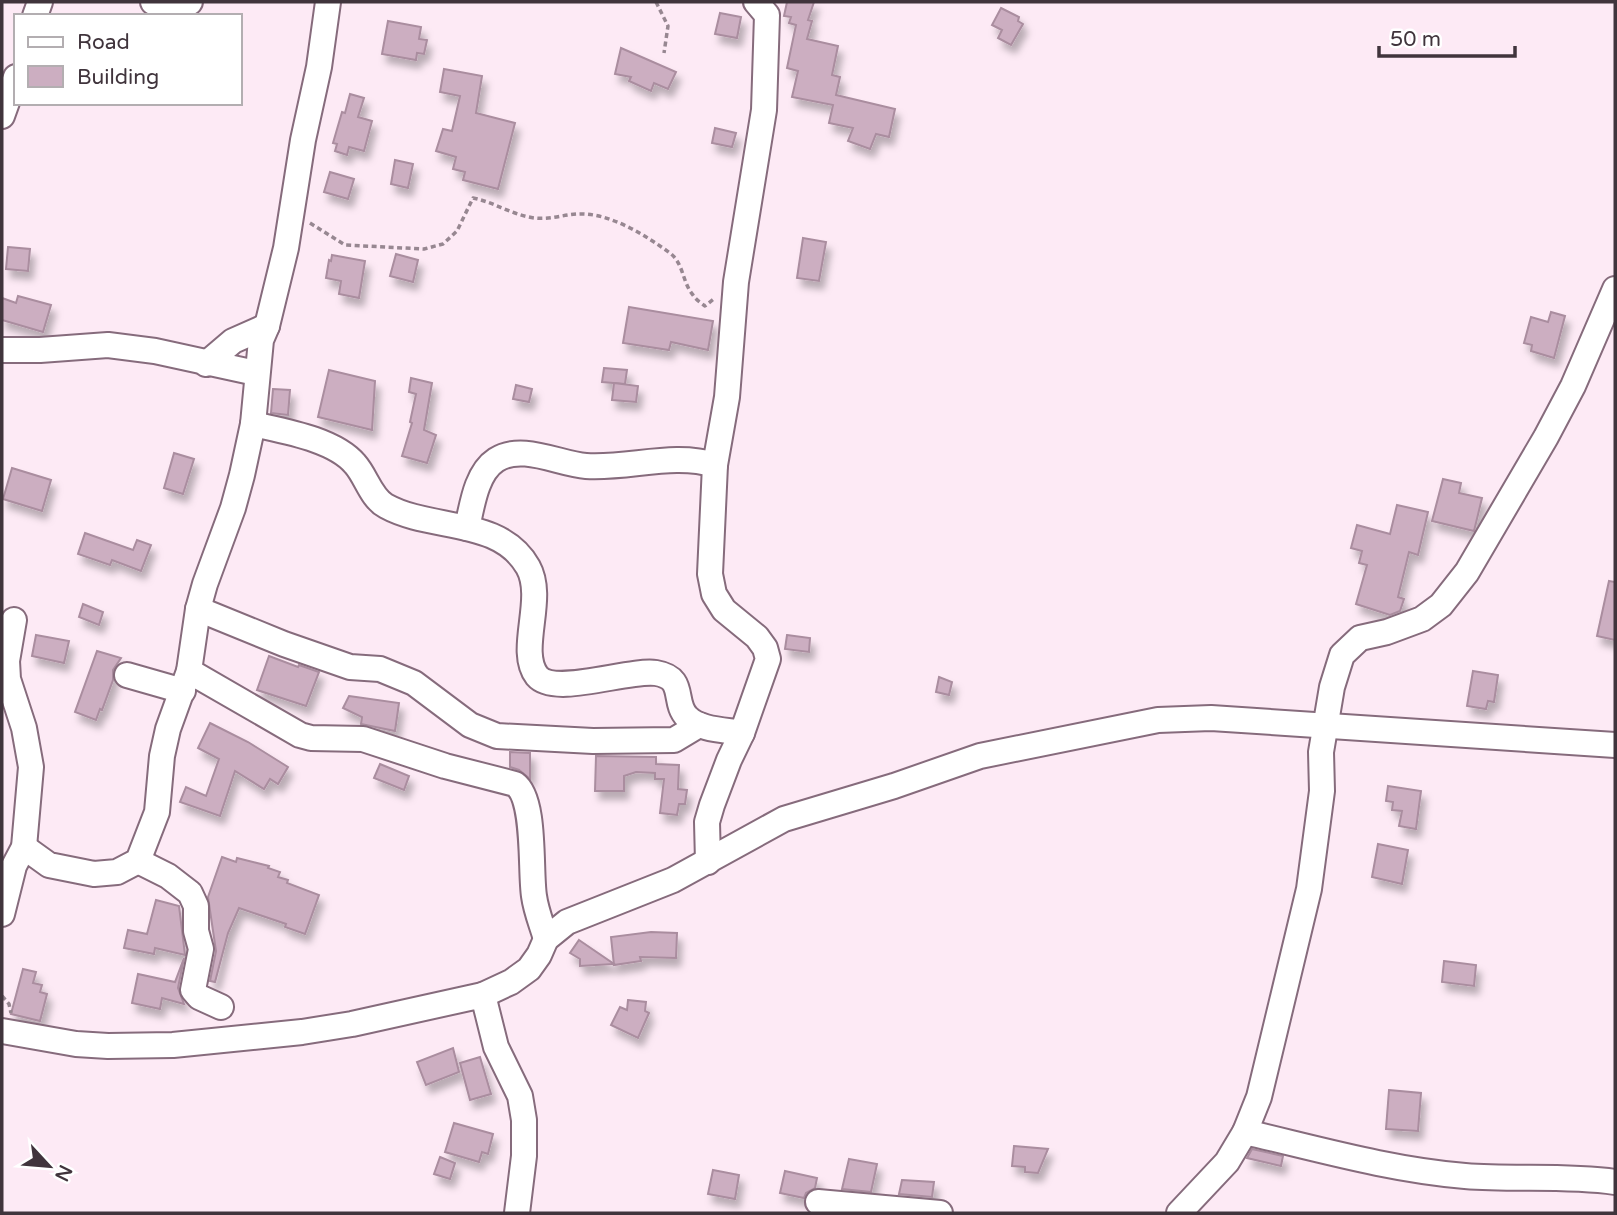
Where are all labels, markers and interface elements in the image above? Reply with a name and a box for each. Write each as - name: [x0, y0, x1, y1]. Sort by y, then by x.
- legend: [14, 14, 242, 105]
- scale bar: [1379, 14, 1516, 58]
- text: 50 m: [1390, 27, 1441, 52]
- text: Road: [77, 30, 130, 55]
- text: Building: [77, 65, 159, 90]
- north arrow: [14, 1131, 84, 1201]
- text: N: [50, 1161, 77, 1185]

